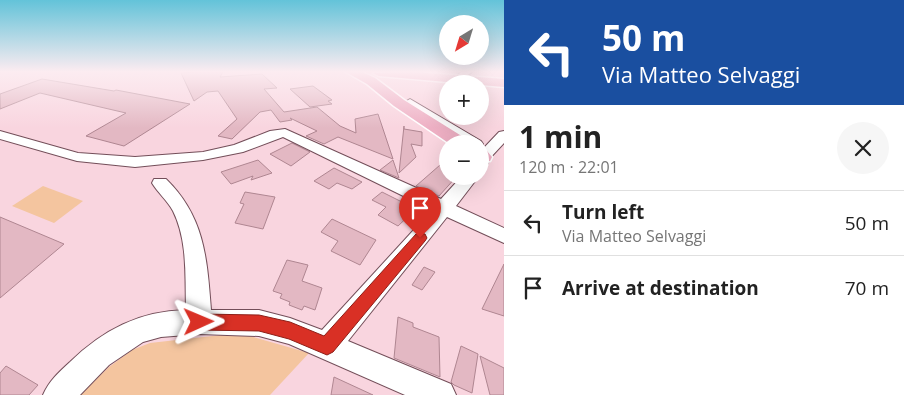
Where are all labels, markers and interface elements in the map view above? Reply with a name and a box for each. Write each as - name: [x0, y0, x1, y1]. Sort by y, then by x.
- text: 50 m: [602, 14, 685, 61]
- north arrow: [439, 15, 489, 65]
- map controls: [439, 15, 489, 185]
- icon: left: [519, 20, 584, 85]
- text: Via Matteo Selvaggi: [602, 59, 800, 89]
- button: +: [439, 75, 489, 125]
- text: 1 min: [519, 116, 602, 157]
- button: close: [837, 122, 889, 174]
- button: −: [439, 135, 489, 185]
- text: 120 m · 22:01: [519, 156, 619, 178]
- pin: [399, 187, 441, 238]
- icon: arrive: [406, 194, 434, 222]
- text: Turn left: [562, 199, 644, 225]
- icon: left: [519, 209, 547, 237]
- text: 50 m: [845, 210, 889, 236]
- text: Via Matteo Selvaggi: [562, 225, 706, 247]
- icon: arrive: [519, 274, 547, 302]
- text: Arrive at destination: [562, 275, 759, 301]
- text: 70 m: [845, 275, 889, 301]
- position arrow: [172, 295, 224, 347]

